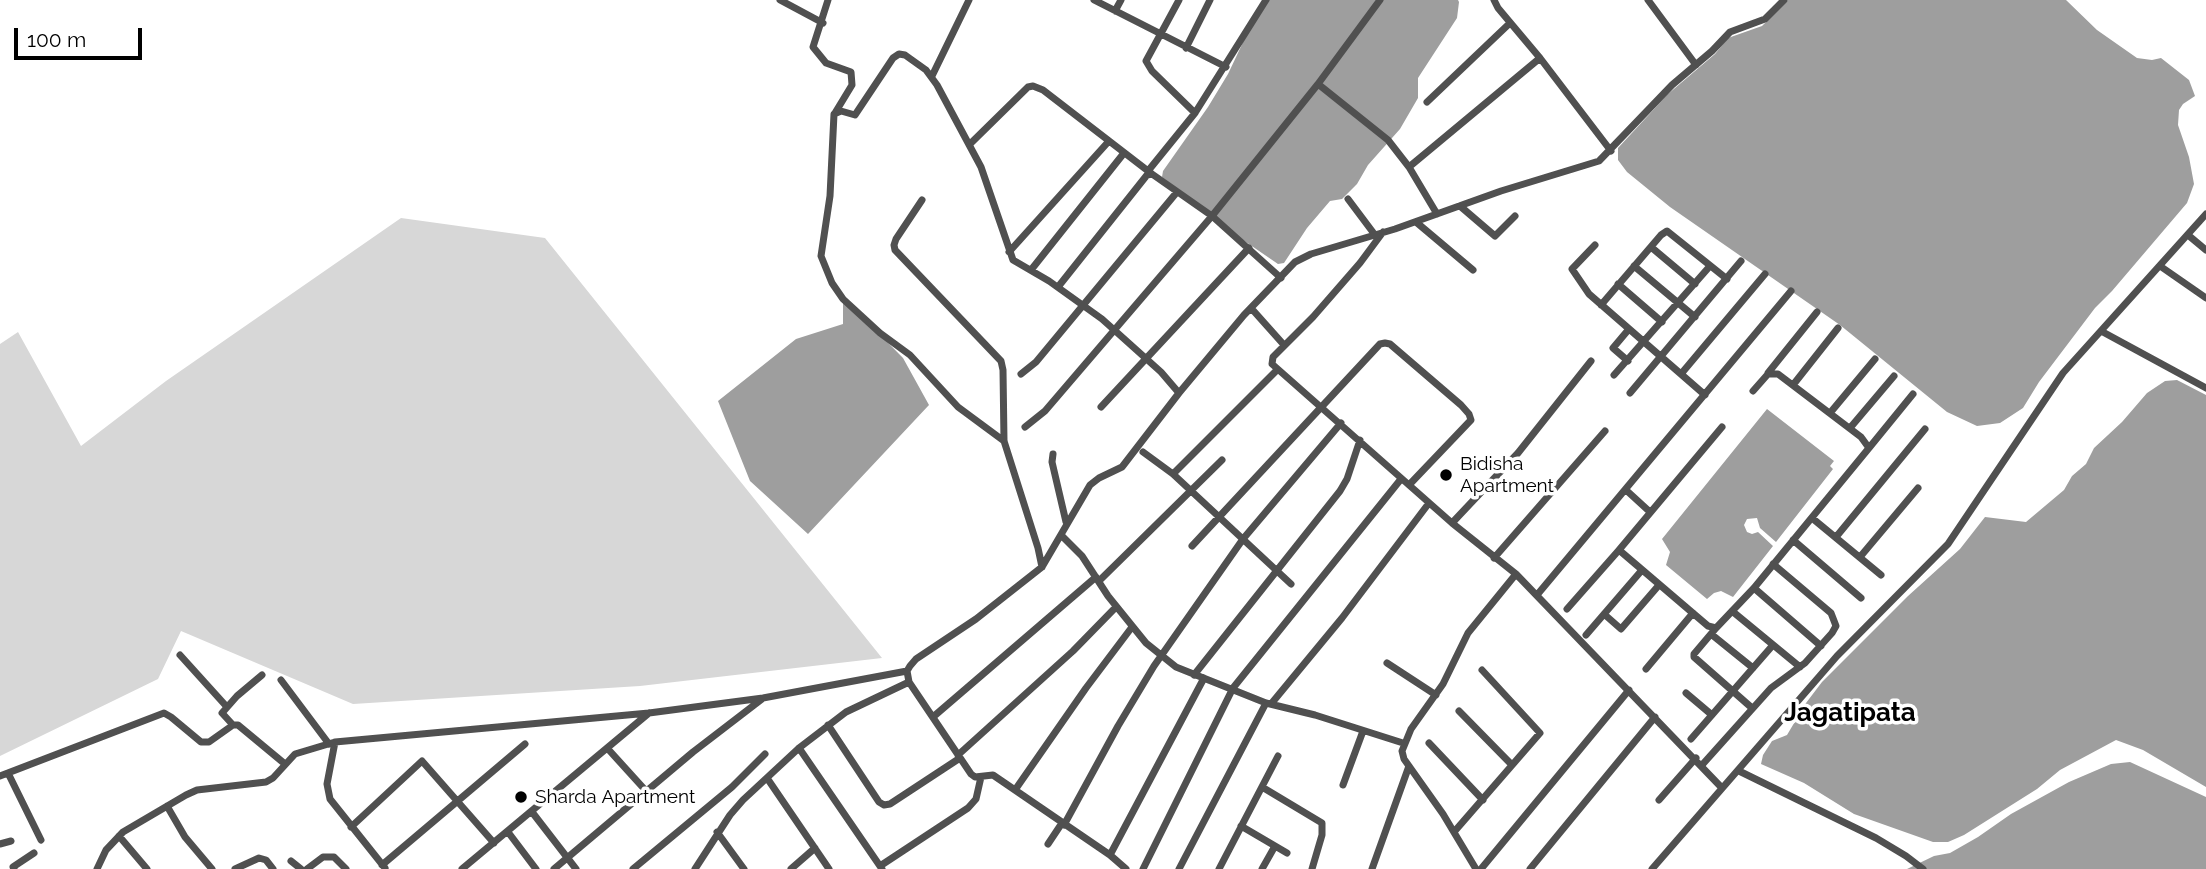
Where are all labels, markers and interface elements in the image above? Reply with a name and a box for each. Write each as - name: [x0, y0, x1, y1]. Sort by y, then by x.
- scale bar: [18, 14, 145, 58]
- text: 100 m: [27, 27, 86, 52]
- place label: Bidisha Apartment: [1460, 453, 1554, 497]
- marker: Bidisha Apartment: [1438, 467, 1454, 483]
- district label: Jagatipata: [1784, 697, 1916, 729]
- place label: Sharda Apartment: [535, 786, 695, 808]
- marker: Sharda Apartment: [513, 789, 529, 805]

